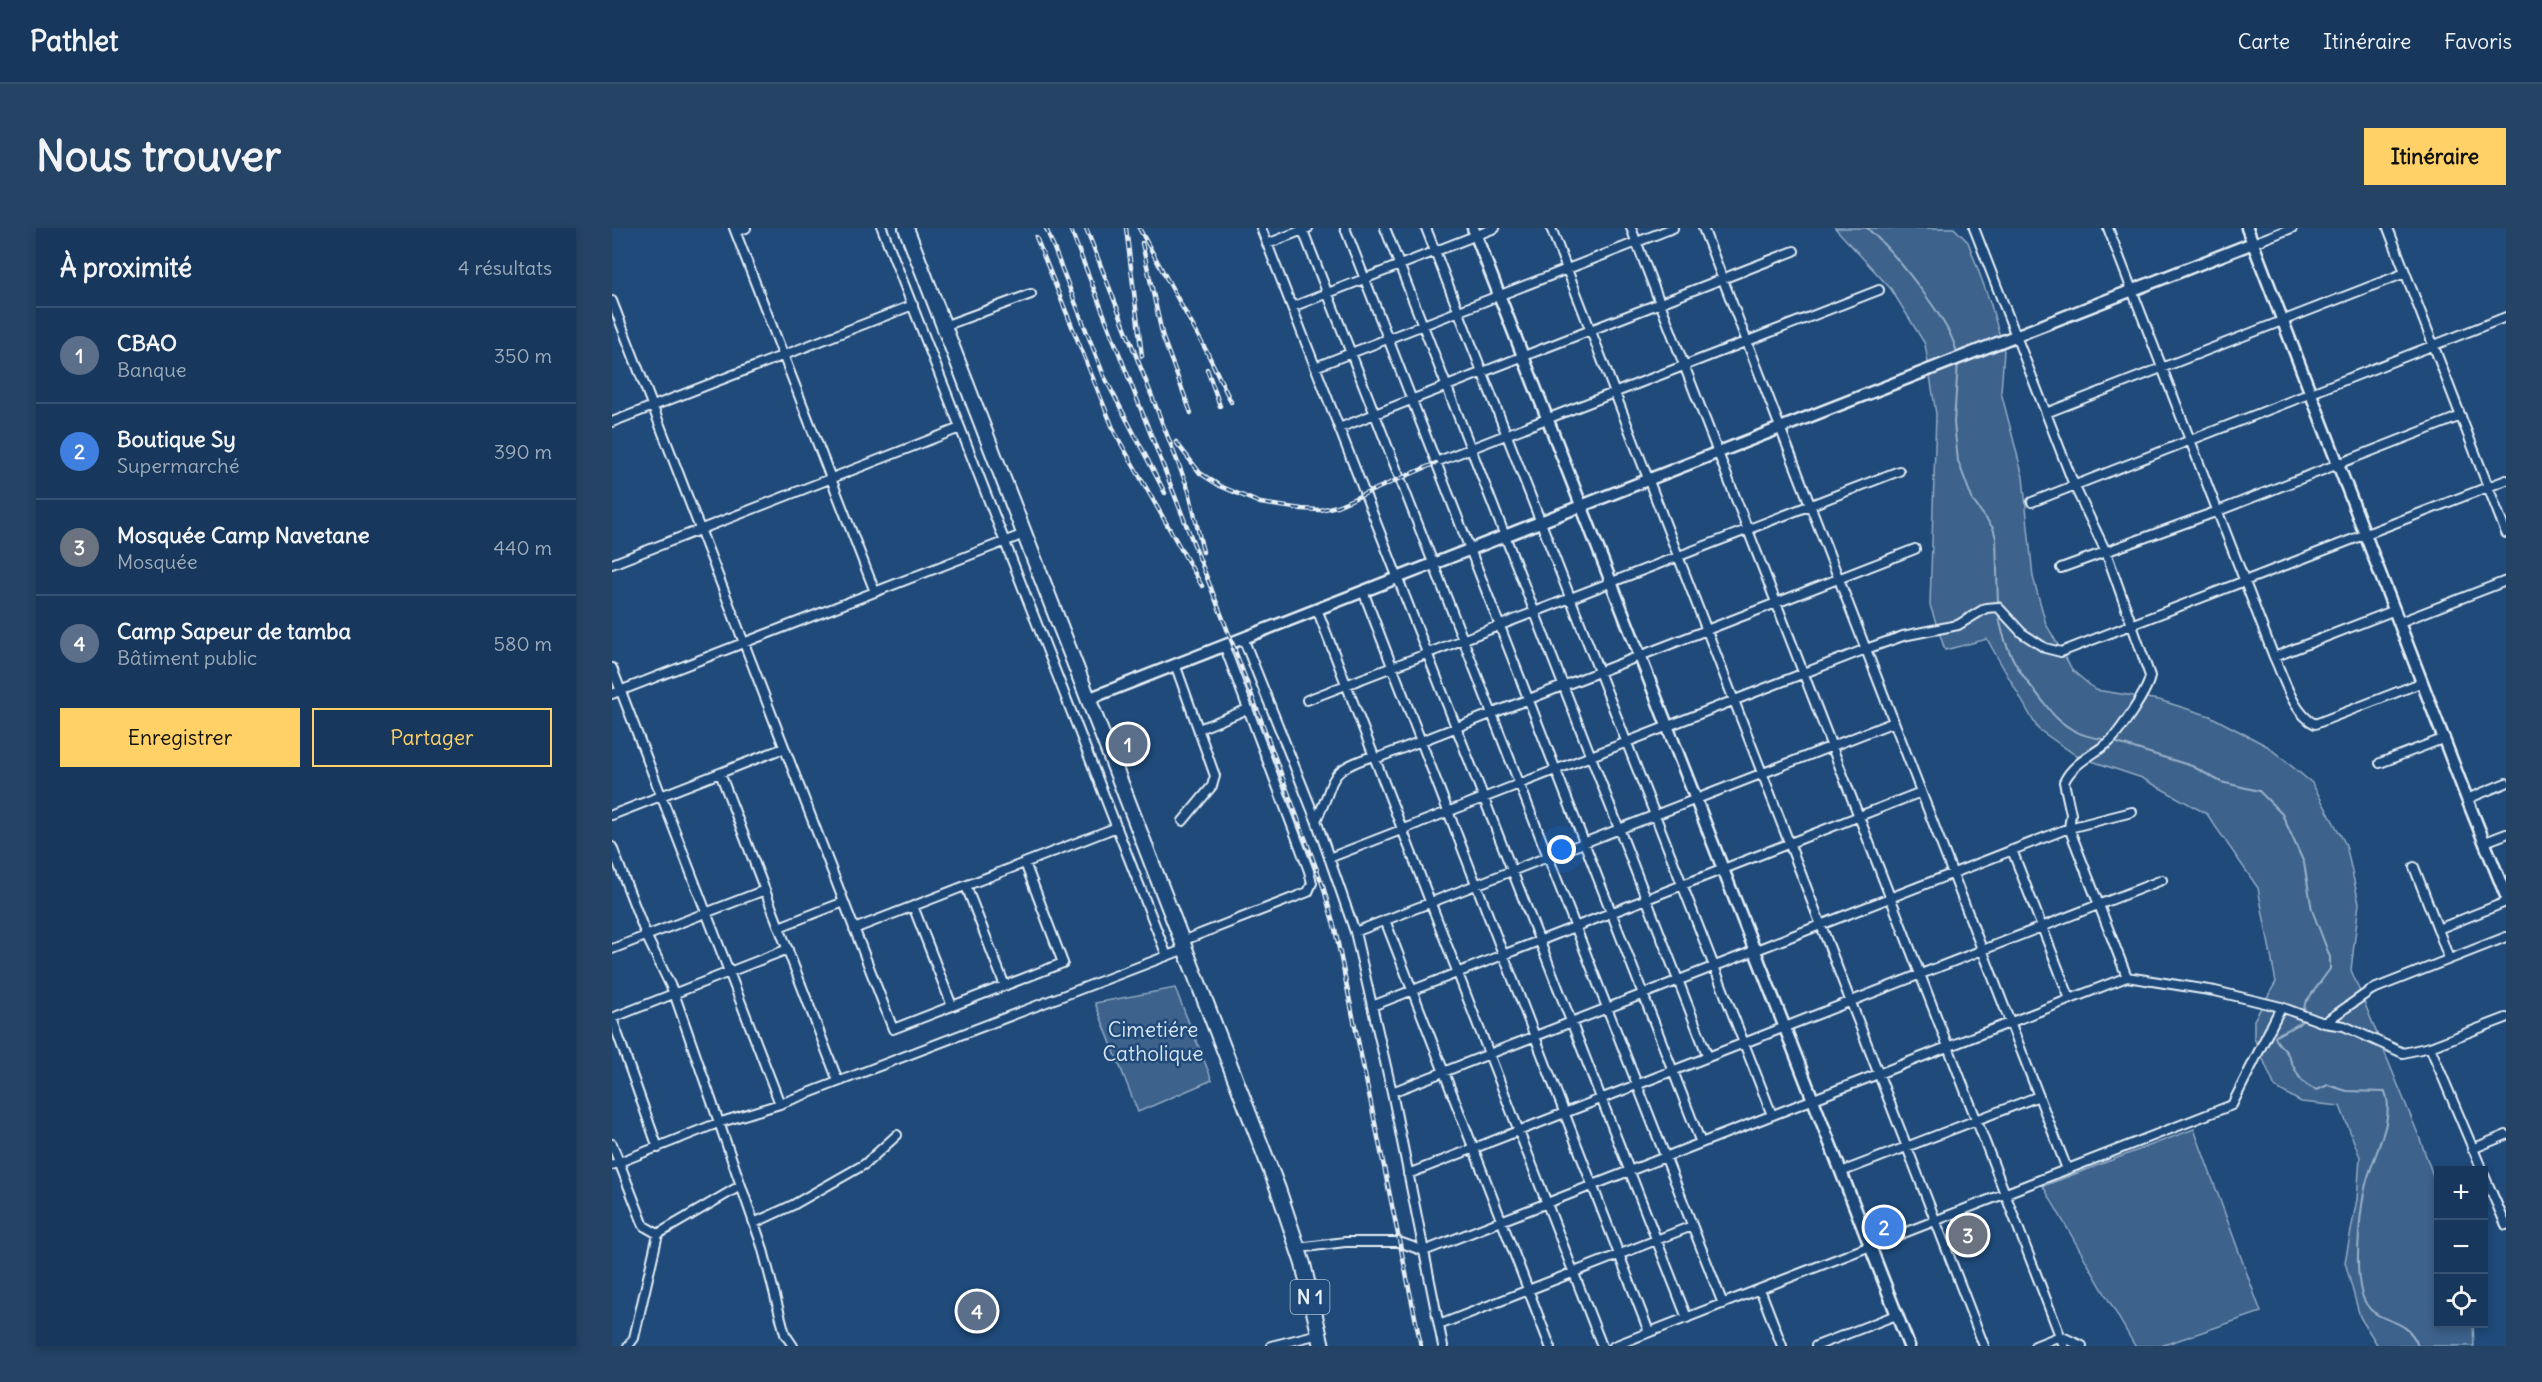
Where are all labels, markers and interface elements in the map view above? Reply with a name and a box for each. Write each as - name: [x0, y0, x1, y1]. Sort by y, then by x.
- text: Pathlet: [30, 23, 119, 59]
- text: Carte: [2238, 28, 2290, 55]
- text: Itinéraire: [2323, 28, 2411, 55]
- text: Favoris: [2444, 28, 2512, 55]
- button: Itinéraire: [2364, 128, 2506, 185]
- text: Nous trouver: [36, 130, 281, 182]
- text: À proximité: [60, 251, 192, 284]
- text: 4 résultats: [458, 255, 552, 280]
- text: CBAO: [117, 329, 177, 357]
- text: 1: [76, 343, 83, 368]
- text: 350 m: [494, 343, 552, 368]
- text: Banque: [117, 357, 187, 382]
- text: Boutique Sy: [117, 425, 236, 453]
- text: 2: [74, 439, 85, 464]
- text: 390 m: [494, 439, 552, 464]
- text: Supermarché: [117, 453, 240, 478]
- text: Mosquée Camp Navetane: [117, 521, 370, 549]
- text: 3: [74, 535, 85, 560]
- text: 440 m: [493, 535, 552, 560]
- text: Mosquée: [117, 549, 198, 574]
- text: Camp Sapeur de tamba: [117, 617, 351, 645]
- text: 4: [74, 631, 85, 656]
- text: 580 m: [494, 631, 552, 656]
- text: Bâtiment public: [117, 645, 257, 670]
- button: Enregistrer: [60, 708, 300, 767]
- button: Partager: [312, 708, 552, 767]
- pin: 1: [1108, 722, 1148, 766]
- your location: [1547, 835, 1576, 864]
- park label: Cimetiére Catholique: [1102, 1016, 1204, 1067]
- map controls: [2434, 1166, 2488, 1328]
- button: +: [2434, 1166, 2488, 1220]
- pin: 2: [1864, 1204, 1904, 1250]
- pin: 3: [1948, 1212, 1988, 1258]
- button: −: [2434, 1220, 2488, 1274]
- button: locate: [2434, 1274, 2488, 1328]
- road number: N 1: [1290, 1280, 1330, 1314]
- pin: 4: [958, 1288, 997, 1334]

